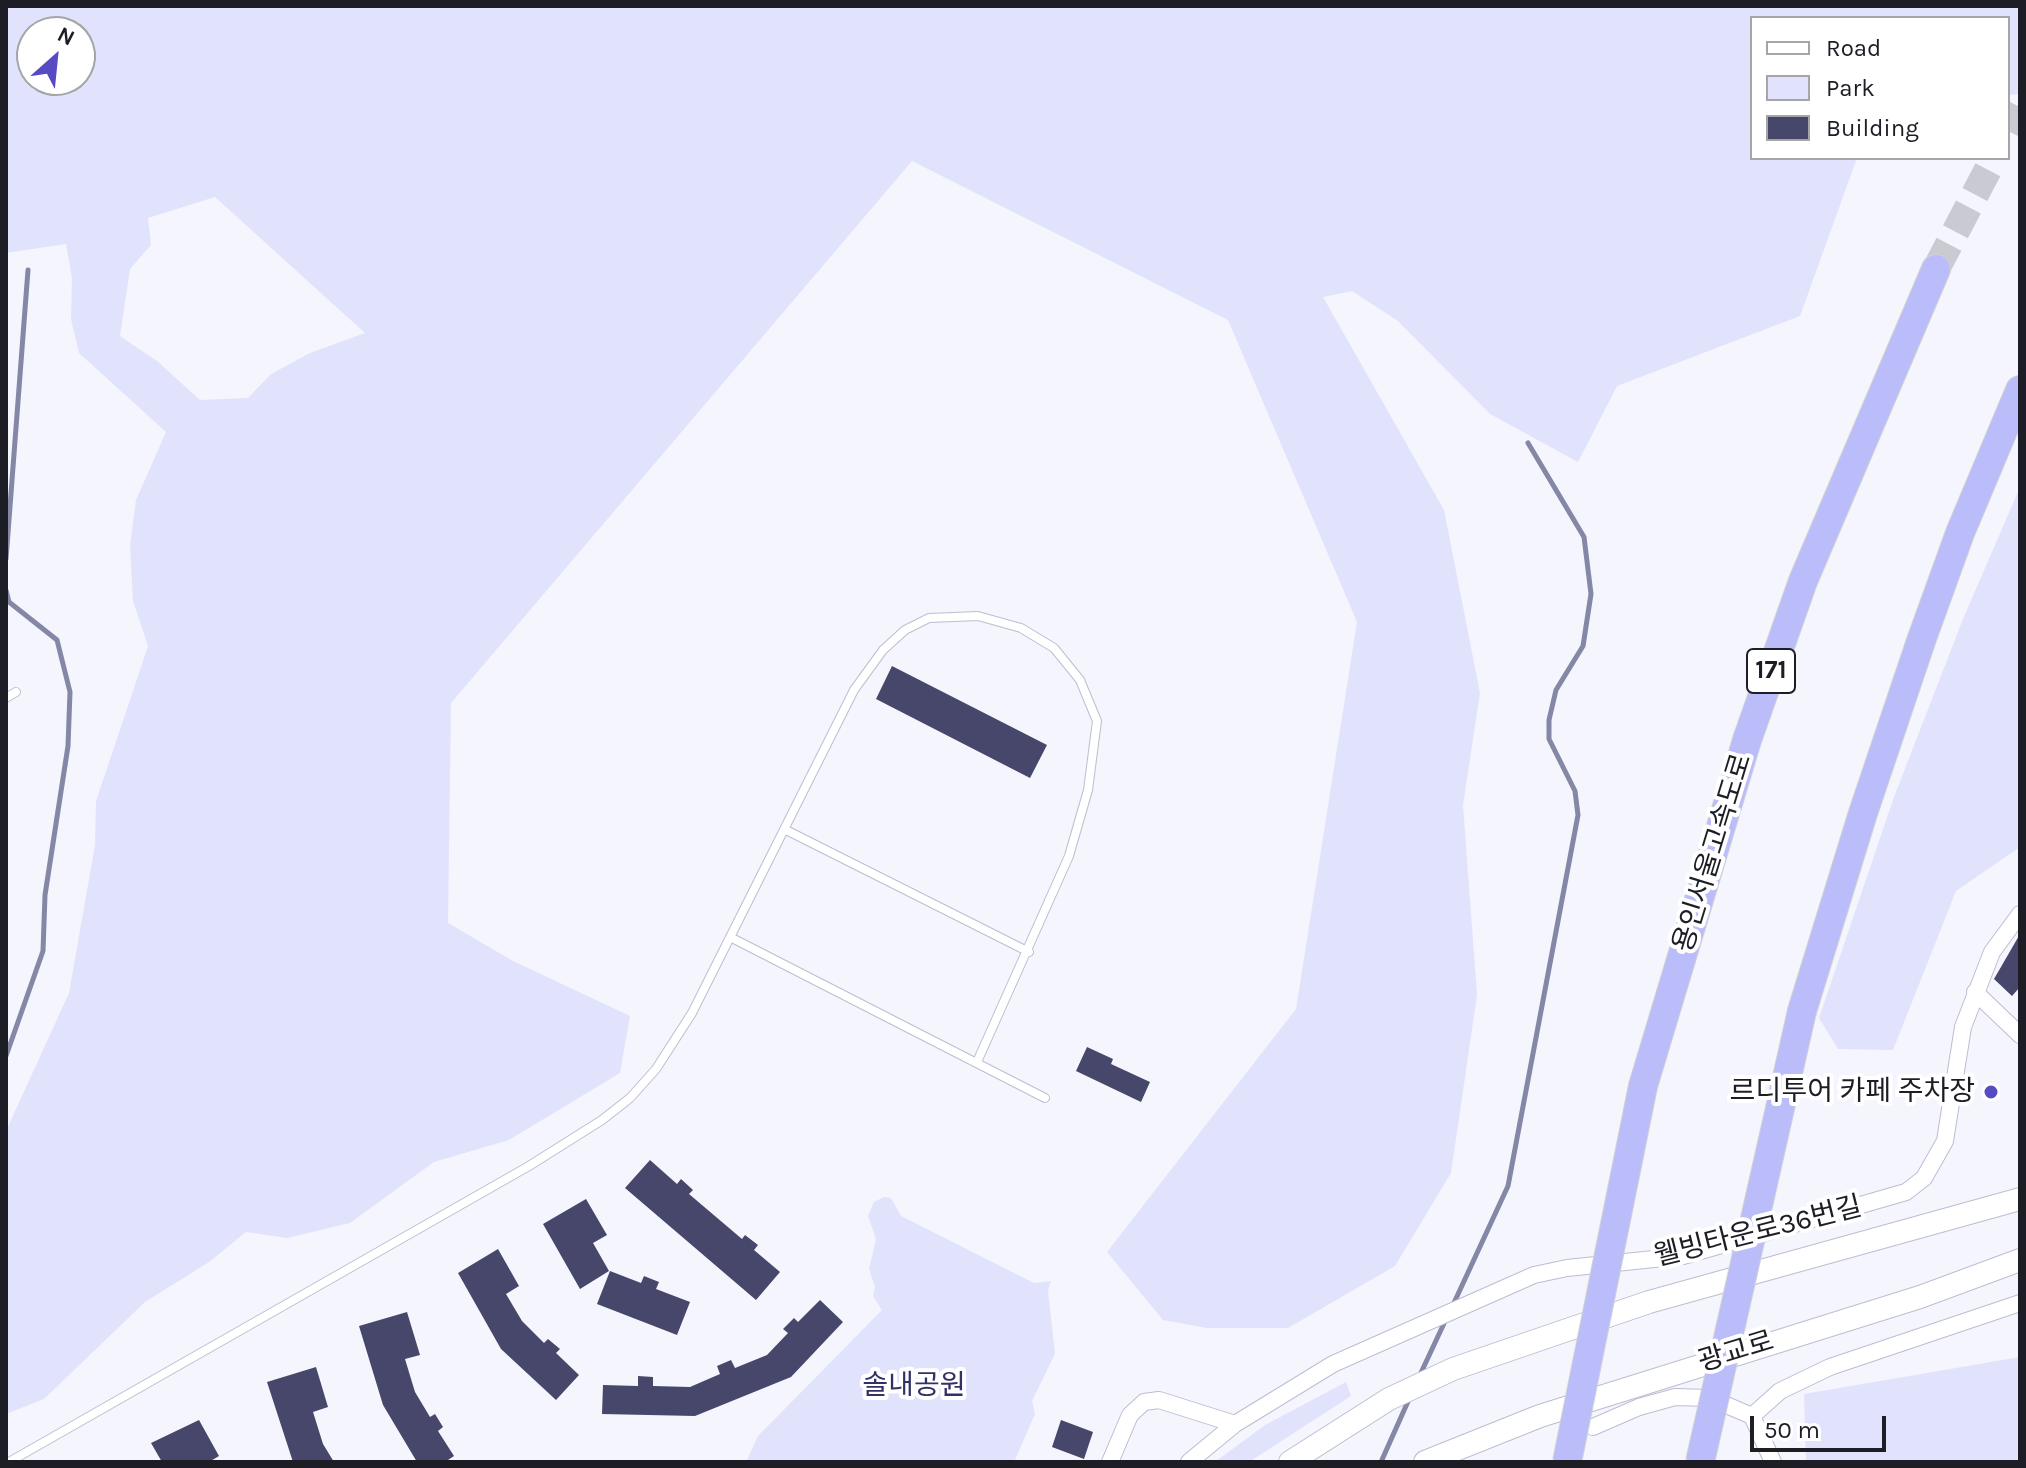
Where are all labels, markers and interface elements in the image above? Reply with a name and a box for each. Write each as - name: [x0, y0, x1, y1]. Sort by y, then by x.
- north arrow: [16, 16, 96, 96]
- legend: [1750, 16, 2010, 160]
- text: N: [53, 21, 79, 52]
- text: Road: [1826, 34, 1881, 62]
- text: Park: [1826, 74, 1875, 102]
- text: Building: [1826, 114, 1919, 142]
- road number: 171: [1747, 649, 1795, 693]
- street label: 용인서울고속도로: [1667, 750, 1759, 956]
- place label: 르디투어 카페 주차장: [1730, 1075, 1975, 1109]
- marker: 르디투어 카페 주차장: [1982, 1083, 2000, 1101]
- street label: 웰빙타운로36번길: [1651, 1190, 1865, 1274]
- street label: 광교로: [1694, 1325, 1778, 1379]
- park label: 솔내공원: [862, 1369, 966, 1403]
- scale bar: [1754, 1400, 1890, 1450]
- text: 50 m: [1764, 1416, 1820, 1444]

